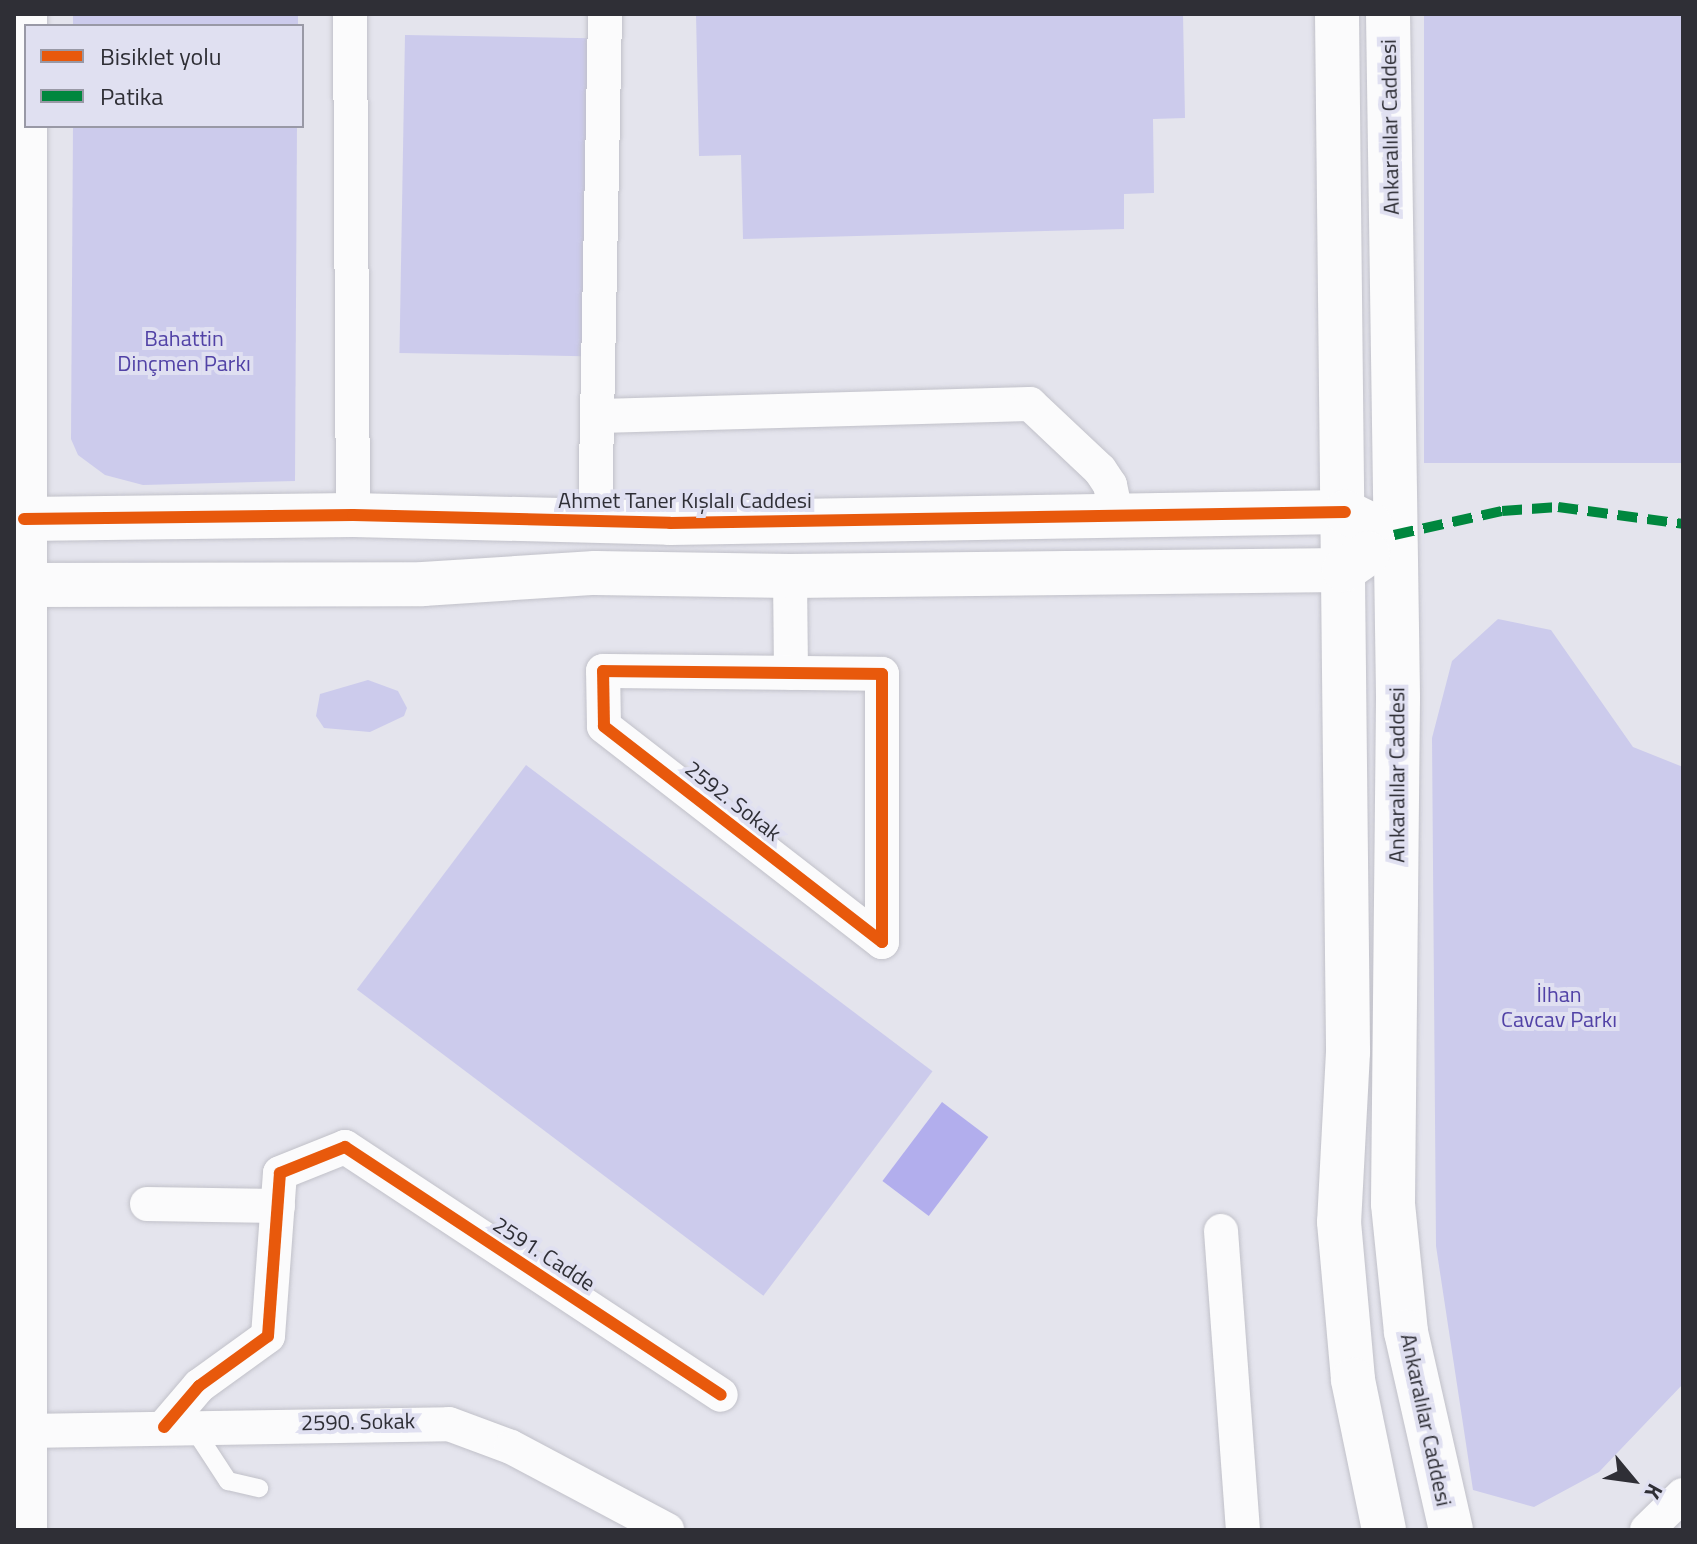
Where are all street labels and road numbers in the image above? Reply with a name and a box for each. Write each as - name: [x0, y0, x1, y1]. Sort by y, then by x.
- street label: Ankaralılar Caddesi: [1375, 39, 1405, 215]
- street label: Ahmet Taner Kışlalı Caddesi: [558, 488, 812, 514]
- street label: Ankaralılar Caddesi: [1384, 687, 1410, 863]
- street label: 2592. Sokak: [680, 755, 786, 847]
- street label: 2591. Cadde: [488, 1211, 600, 1297]
- street label: Ankaralılar Caddesi: [1395, 1331, 1457, 1509]
- street label: 2590. Sokak: [301, 1408, 415, 1436]

